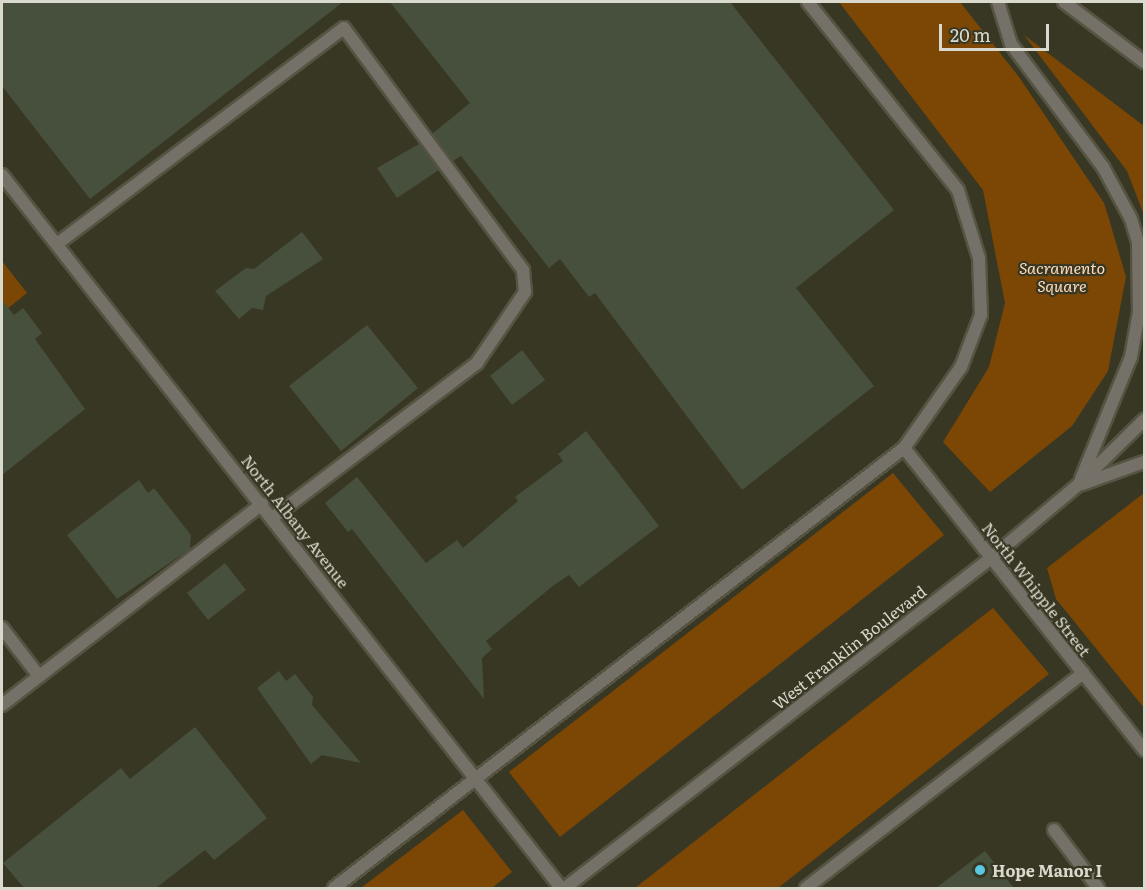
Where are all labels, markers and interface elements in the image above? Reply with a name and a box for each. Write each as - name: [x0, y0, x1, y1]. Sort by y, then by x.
- scale bar: [942, 12, 1052, 50]
- text: 20 m: [950, 21, 991, 48]
- park label: Sacramento Square: [1019, 257, 1105, 295]
- street label: North Albany Avenue: [238, 451, 354, 591]
- street label: North Whipple Street: [979, 518, 1095, 660]
- street label: West Franklin Boulevard: [768, 581, 930, 713]
- place label: Hope Manor I: [992, 860, 1102, 880]
- marker: Hope Manor I: [973, 863, 987, 877]

